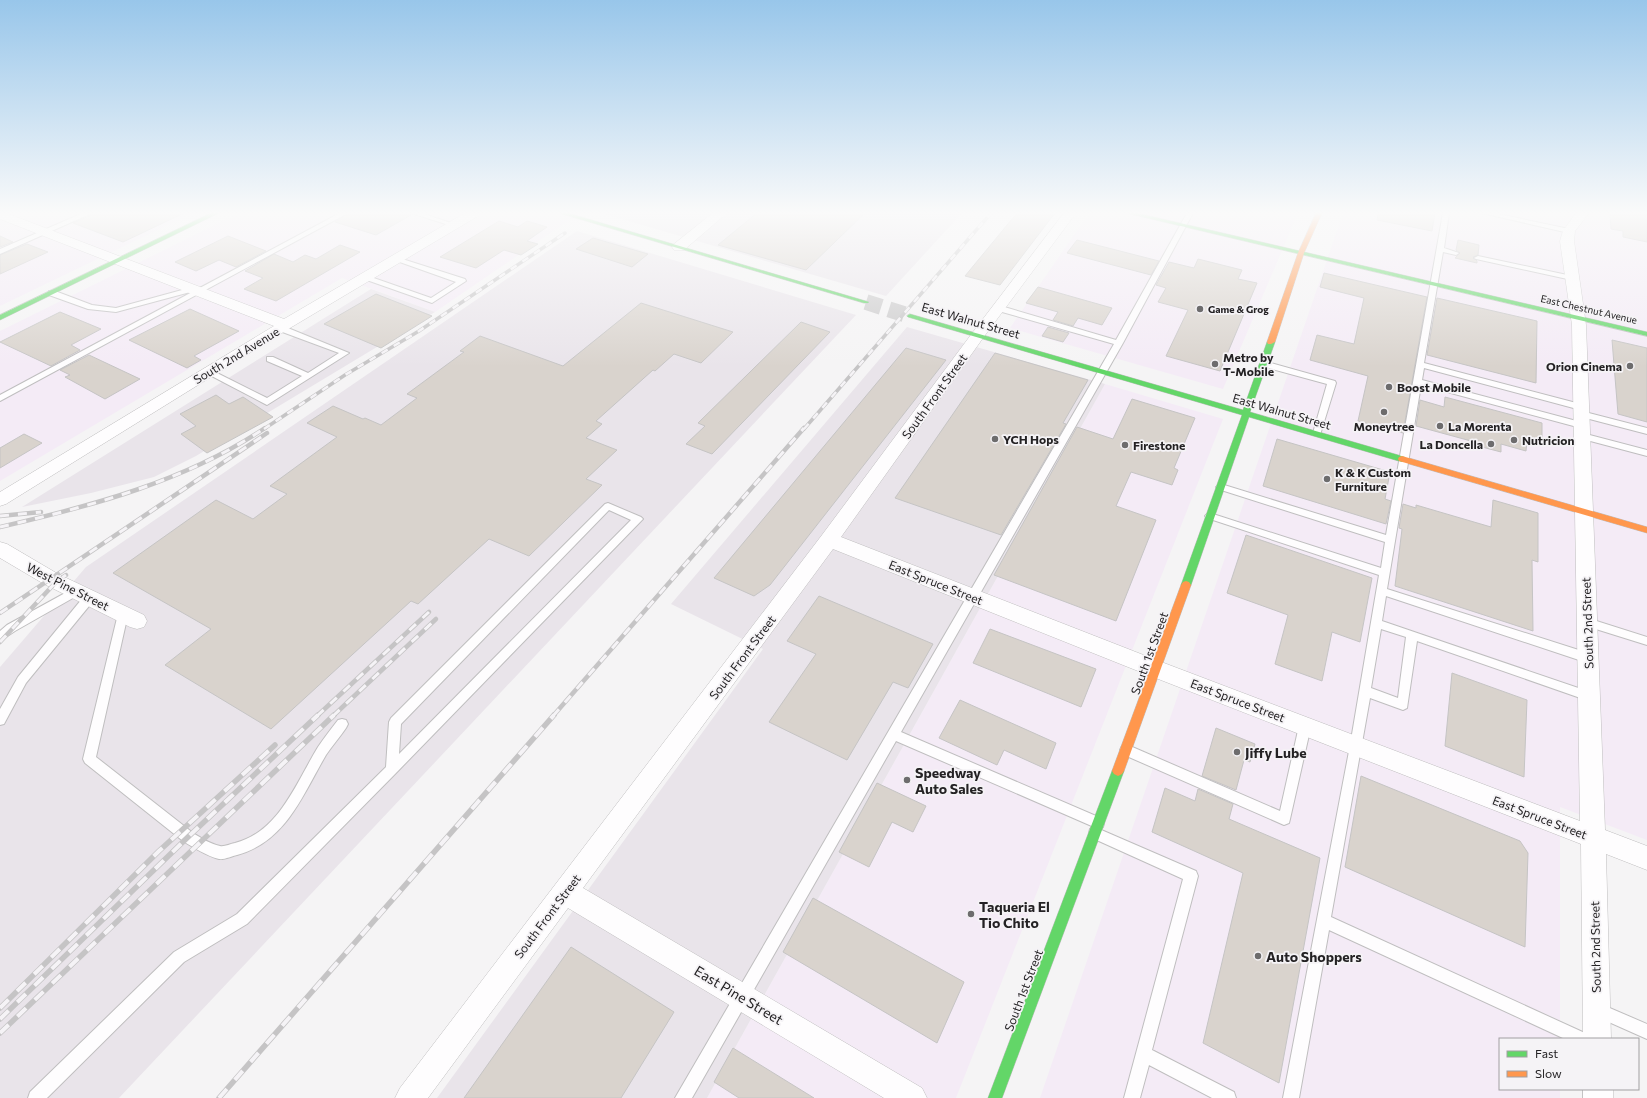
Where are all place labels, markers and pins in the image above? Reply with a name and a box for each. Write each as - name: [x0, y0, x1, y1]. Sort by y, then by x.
- place label: Game & Grog: [1208, 303, 1269, 315]
- marker: Game & Grog: [1195, 304, 1205, 314]
- place label: Metro by T-Mobile: [1223, 350, 1274, 378]
- marker: Metro by T-Mobile: [1210, 359, 1220, 369]
- place label: Orion Cinema: [1546, 359, 1622, 373]
- marker: Orion Cinema: [1625, 361, 1635, 371]
- place label: Boost Mobile: [1397, 380, 1471, 394]
- marker: Boost Mobile: [1384, 382, 1394, 392]
- marker: Moneytree: [1379, 407, 1389, 417]
- place label: Moneytree: [1354, 419, 1414, 433]
- place label: La Morenta: [1448, 419, 1512, 433]
- marker: La Morenta: [1435, 421, 1445, 431]
- place label: YCH Hops: [1003, 432, 1059, 446]
- place label: Nutricion: [1522, 433, 1575, 447]
- marker: YCH Hops: [990, 434, 1000, 444]
- marker: Nutricion: [1509, 435, 1519, 445]
- place label: La Doncella: [1420, 437, 1483, 451]
- place label: Firestone: [1133, 438, 1185, 452]
- marker: La Doncella: [1486, 439, 1496, 449]
- marker: Firestone: [1120, 440, 1130, 450]
- place label: K & K Custom Furniture: [1335, 465, 1411, 493]
- marker: K & K Custom Furniture: [1322, 474, 1332, 484]
- place label: Jiffy Lube: [1245, 744, 1307, 761]
- marker: Jiffy Lube: [1232, 747, 1242, 757]
- place label: Speedway Auto Sales: [915, 764, 984, 797]
- marker: Speedway Auto Sales: [902, 775, 912, 785]
- place label: Taqueria El Tio Chito: [979, 898, 1050, 931]
- marker: Taqueria El Tio Chito: [966, 909, 976, 919]
- place label: Auto Shoppers: [1266, 948, 1362, 965]
- marker: Auto Shoppers: [1253, 951, 1263, 961]

